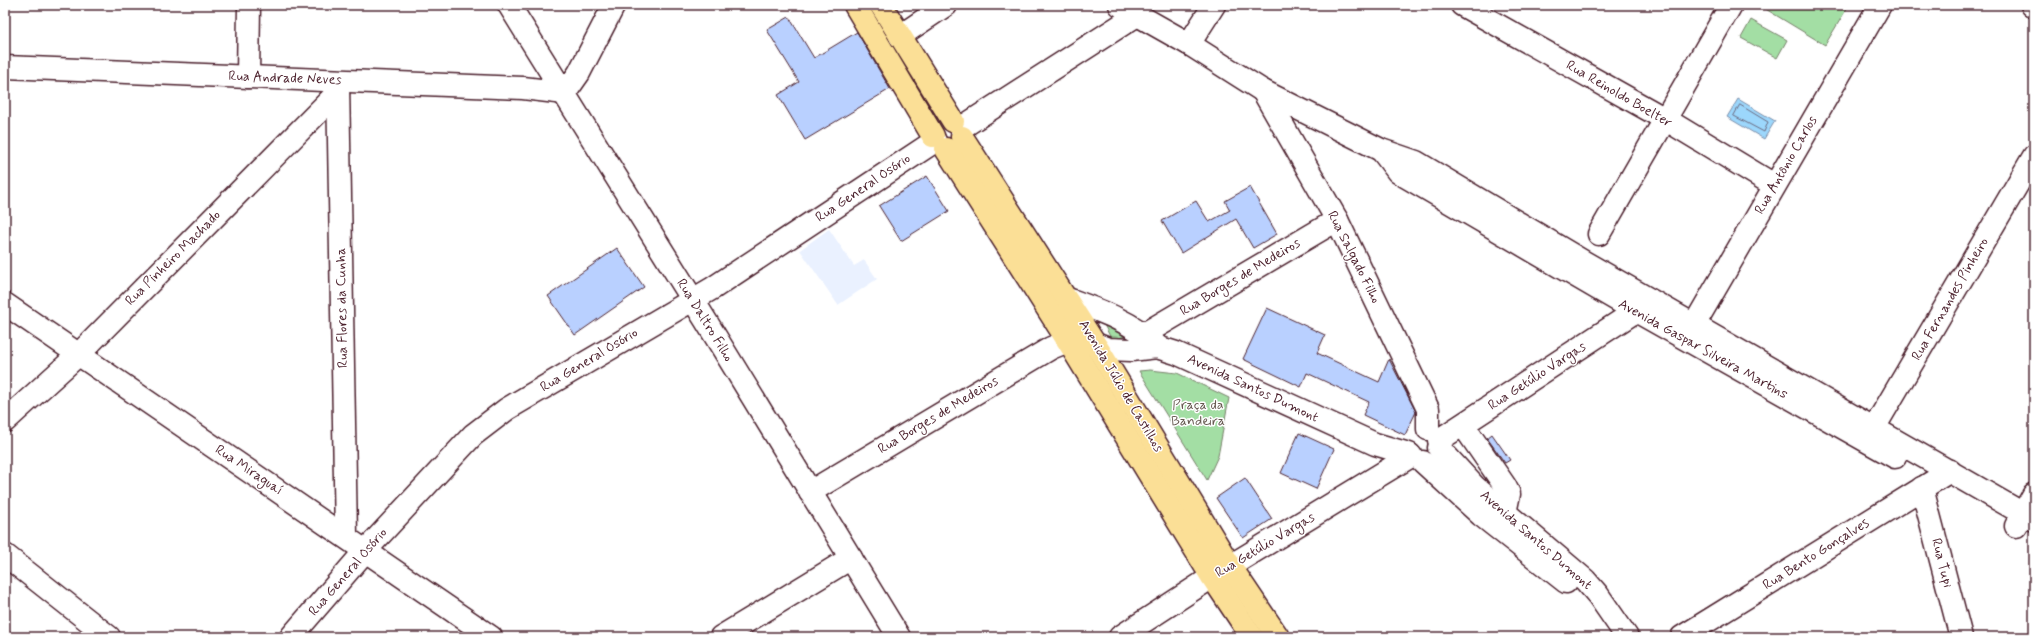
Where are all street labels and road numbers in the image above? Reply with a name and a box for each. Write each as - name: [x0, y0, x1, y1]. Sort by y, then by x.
- street label: Rua Reinoldo Boelter: [1563, 56, 1675, 132]
- street label: Rua Andrade Neves: [228, 67, 342, 89]
- street label: Rua Antônio Carlos: [1751, 113, 1821, 217]
- street label: Rua General Osório: [812, 149, 914, 227]
- street label: Rua Pinheiro Machado: [121, 206, 225, 310]
- street label: Rua Salgado Filho: [1322, 208, 1385, 307]
- street label: Rua Borges de Medeiros: [1176, 234, 1304, 321]
- street label: Rua Fernandes Pinheiro: [1907, 234, 1993, 364]
- street label: Rua Flores da Cunha: [332, 248, 352, 368]
- street label: Rua Daltro Filho: [672, 275, 738, 365]
- street label: Avenida Gaspar Silveira Martins: [1615, 295, 1791, 403]
- street label: Avenida Júlio de Castilhos: [1074, 317, 1168, 455]
- street label: Rua General Osório: [537, 324, 641, 396]
- street label: Rua Getúlio Vargas: [1485, 338, 1590, 415]
- street label: Avenida Santos Dumont: [1184, 350, 1322, 426]
- street label: Rua Borges de Medeiros: [874, 372, 1002, 459]
- street label: Rua Miraguaí: [211, 441, 286, 500]
- street label: Avenida Santos Dumont: [1476, 486, 1596, 594]
- street label: Rua Getúlio Vargas: [1212, 508, 1319, 583]
- street label: Rua Bento Gonçalves: [1759, 514, 1873, 594]
- street label: Rua General Osório: [305, 524, 391, 620]
- street label: Rua Tupi: [1927, 536, 1957, 590]

